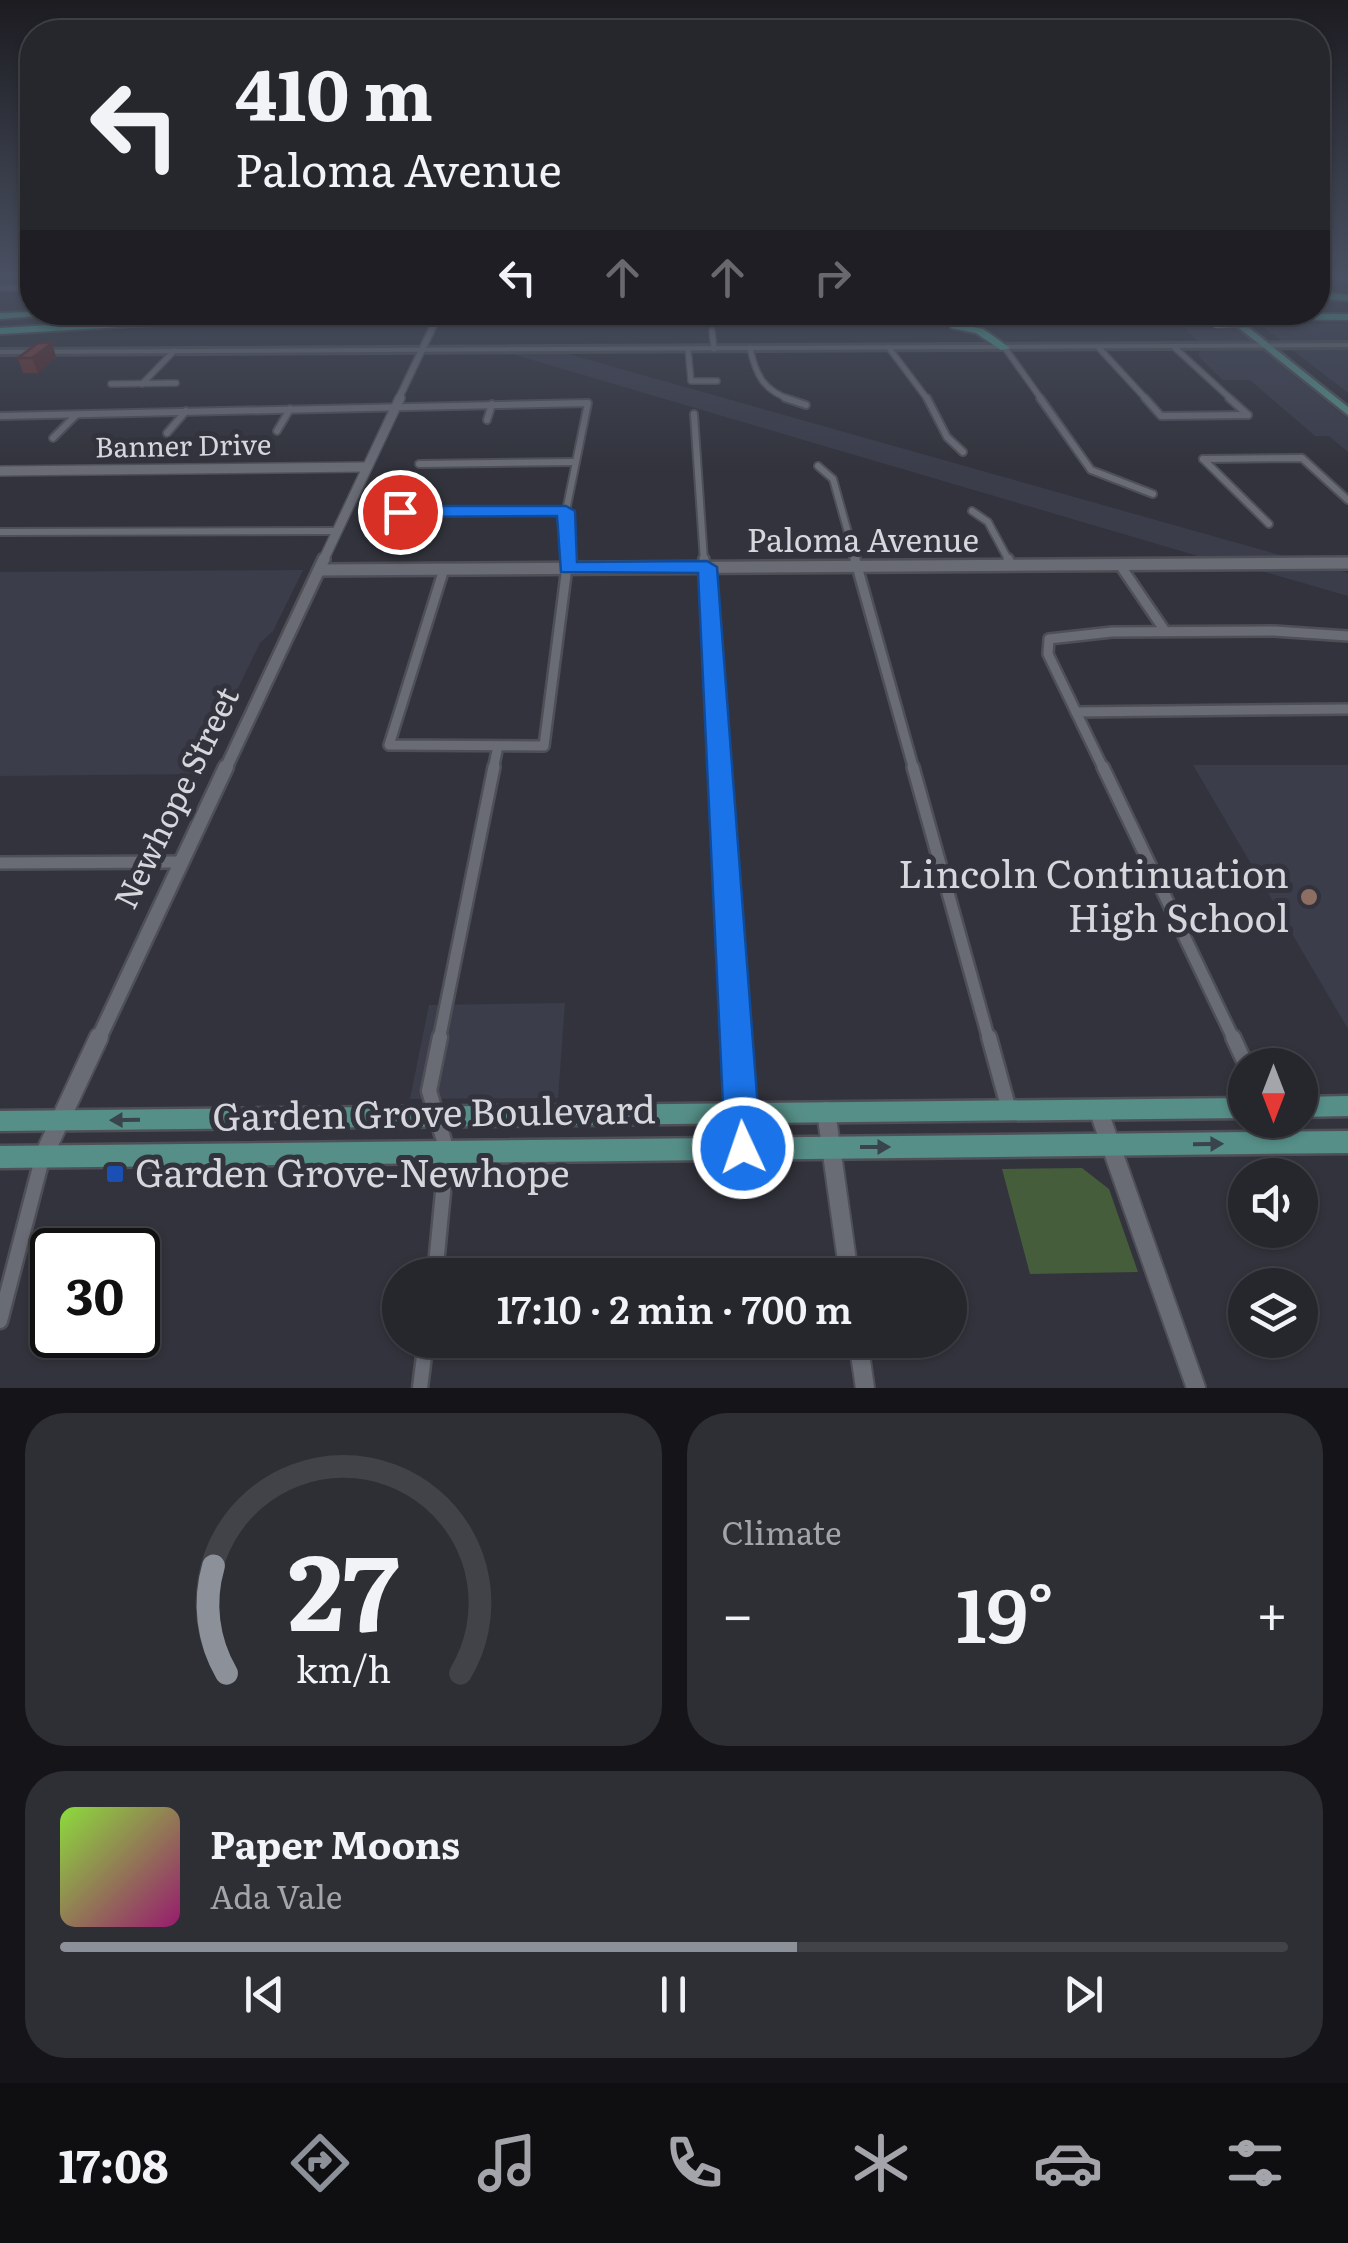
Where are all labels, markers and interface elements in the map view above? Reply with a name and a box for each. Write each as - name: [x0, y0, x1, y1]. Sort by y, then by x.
- text: 410 m: [235, 39, 433, 143]
- icon: left: [70, 60, 200, 190]
- text: Paloma Avenue: [235, 134, 562, 201]
- icon: left: [490, 250, 545, 305]
- icon: ahead: [595, 250, 650, 305]
- icon: ahead: [700, 250, 755, 305]
- icon: right: [805, 250, 860, 305]
- street label: Banner Drive: [94, 421, 272, 467]
- pin: [358, 470, 443, 555]
- icon: arrive: [373, 485, 428, 540]
- street label: Paloma Avenue: [747, 514, 979, 562]
- street label: Newhope Street: [100, 677, 249, 916]
- place label: Lincoln Continuation High School: [898, 843, 1289, 944]
- marker: Lincoln Continuation High School: [1298, 886, 1320, 908]
- north arrow: [1228, 1048, 1318, 1138]
- map controls: [1228, 1048, 1318, 1358]
- street label: Garden Grove Boulevard: [212, 1078, 656, 1143]
- position arrow: [691, 1096, 795, 1200]
- one-way arrow: [109, 1112, 141, 1128]
- one-way arrow: [1193, 1136, 1225, 1152]
- one-way arrow: [860, 1139, 892, 1155]
- place label: Garden Grove-Newhope: [135, 1142, 570, 1199]
- button: sound: [1228, 1158, 1318, 1248]
- marker: Garden Grove-Newhope: [104, 1163, 126, 1185]
- speed limit sign: 30: [30, 1228, 160, 1358]
- button: layers: [1228, 1268, 1318, 1358]
- text: 17:10 · 2 min · 700 m: [497, 1279, 852, 1336]
- text: Climate: [722, 1507, 842, 1555]
- text: 27: [288, 1509, 399, 1663]
- text: 19°: [956, 1555, 1054, 1666]
- text: −: [722, 1570, 754, 1652]
- text: +: [1256, 1570, 1288, 1652]
- text: km/h: [296, 1641, 391, 1694]
- text: Paper Moons: [210, 1814, 460, 1871]
- text: Ada Vale: [210, 1871, 342, 1919]
- icon: previous: [237, 1967, 292, 2022]
- icon: pause: [646, 1967, 701, 2022]
- icon: next: [1056, 1967, 1111, 2022]
- icon: directions: [285, 2128, 355, 2198]
- icon: music: [472, 2128, 542, 2198]
- icon: phone: [659, 2128, 729, 2198]
- icon: climate: [846, 2128, 916, 2198]
- icon: car: [1033, 2128, 1103, 2198]
- icon: filters: [1220, 2128, 1290, 2198]
- text: 17:08: [58, 2130, 169, 2197]

